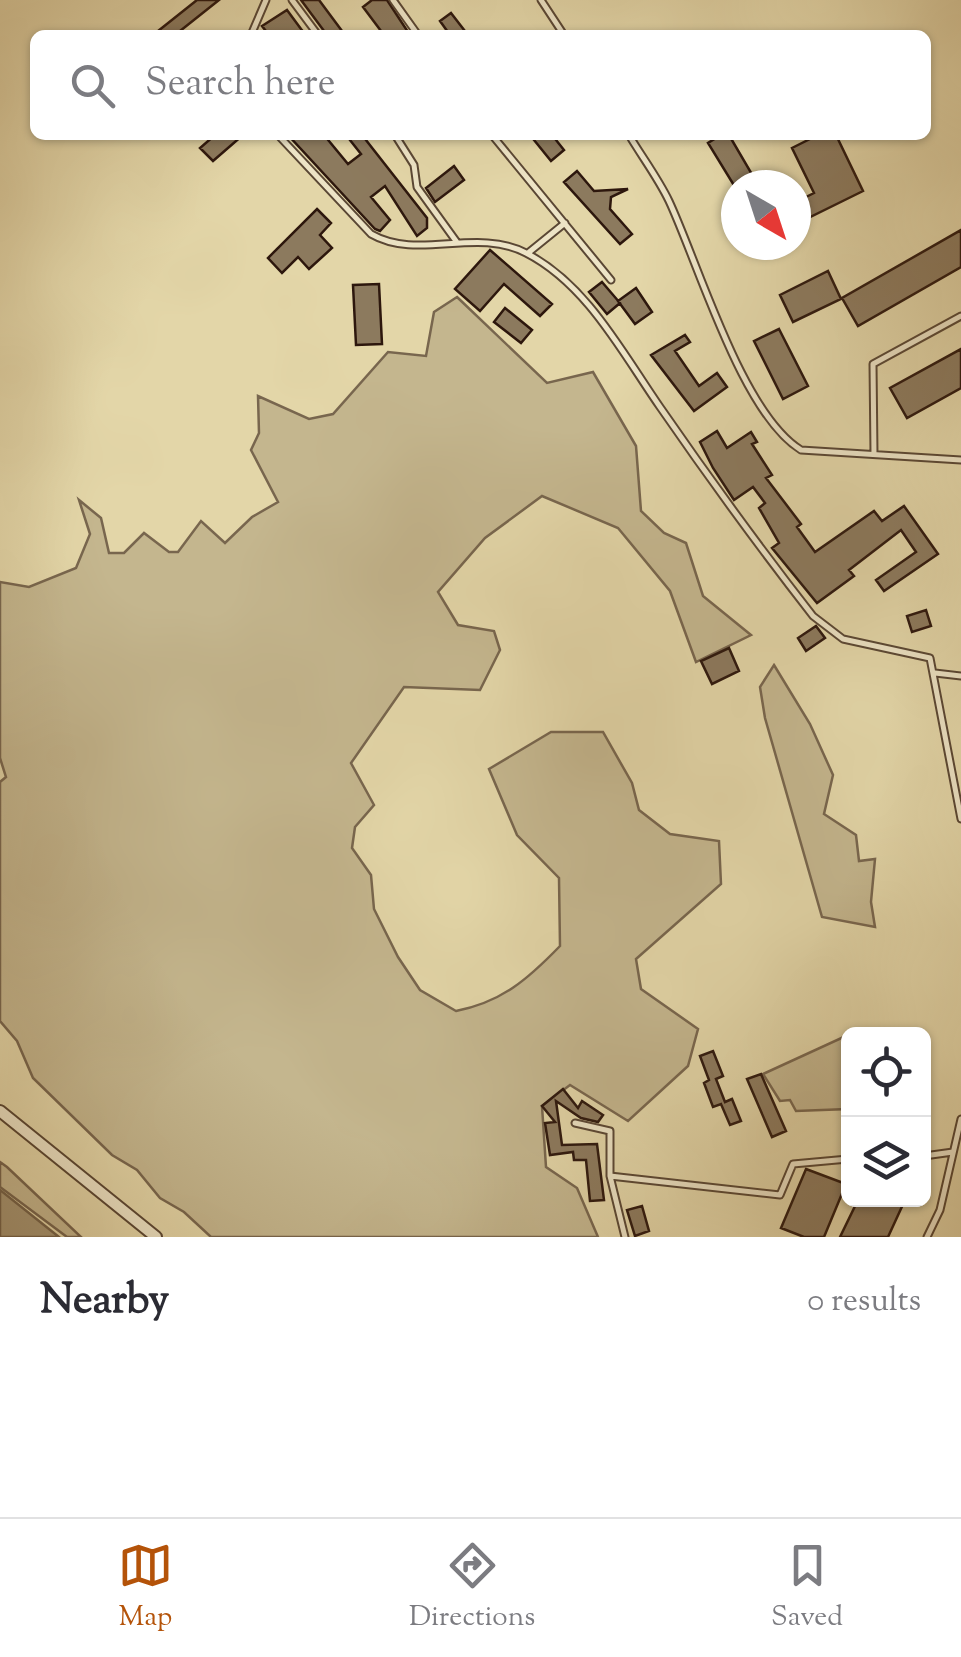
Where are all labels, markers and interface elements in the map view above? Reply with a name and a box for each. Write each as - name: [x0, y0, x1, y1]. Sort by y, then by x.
- search box: [30, 30, 931, 140]
- icon: search: [65, 58, 120, 113]
- text: Search here: [145, 58, 336, 112]
- north arrow: [721, 170, 811, 260]
- map controls: [841, 1027, 931, 1207]
- button: locate: [841, 1027, 931, 1117]
- button: layers: [841, 1117, 931, 1207]
- text: Nearby: [40, 1272, 169, 1332]
- text: 0 results: [807, 1279, 921, 1325]
- tab: Map: [118, 1538, 173, 1638]
- tab: Directions: [409, 1538, 535, 1638]
- tab: Saved: [771, 1538, 843, 1638]

